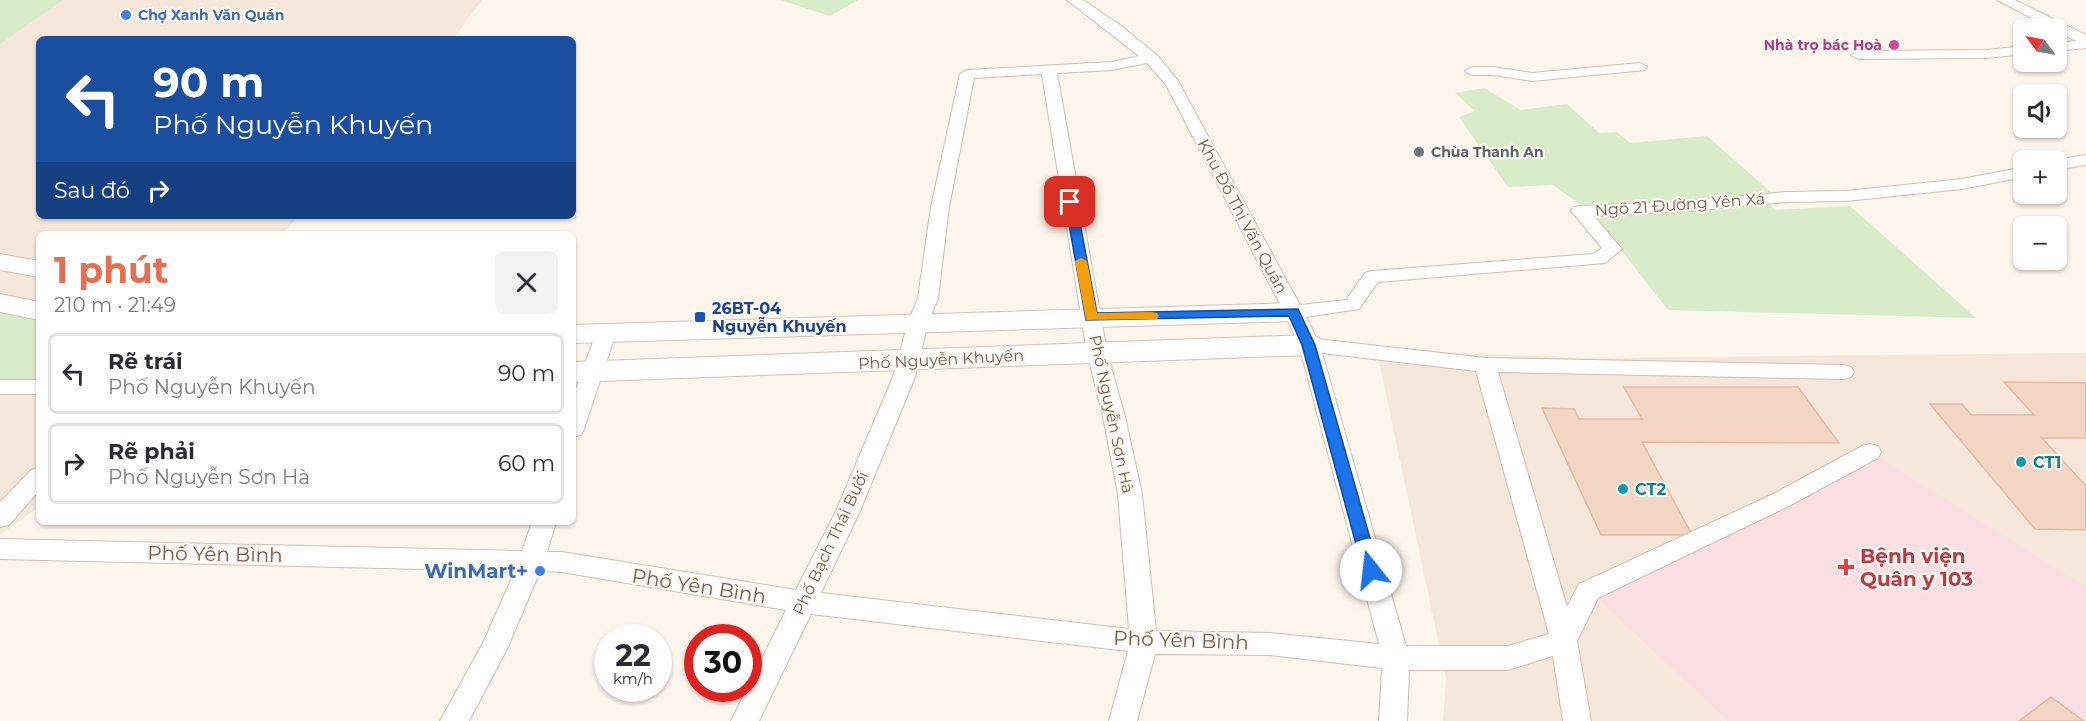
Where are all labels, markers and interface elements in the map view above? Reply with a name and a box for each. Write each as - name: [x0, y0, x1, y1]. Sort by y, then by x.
- place label: Chợ Xanh Văn Quán: [138, 6, 284, 24]
- marker: Chợ Xanh Văn Quán: [119, 8, 133, 22]
- north arrow: [2013, 18, 2067, 72]
- map controls: [2013, 18, 2067, 270]
- place label: Nhà trọ bác Hoà: [1764, 36, 1882, 54]
- marker: Nhà trọ bác Hoà: [1887, 38, 1901, 52]
- text: 90 m: [153, 56, 264, 108]
- icon: left: [54, 60, 132, 138]
- button: sound: [2013, 84, 2067, 138]
- text: Phố Nguyễn Khuyến: [153, 108, 433, 141]
- street label: Khu Đô Thị Văn Quán: [1194, 136, 1291, 297]
- place label: Chùa Thanh An: [1431, 143, 1544, 161]
- marker: Chùa Thanh An: [1412, 145, 1426, 159]
- button: +: [2013, 150, 2067, 204]
- icon: right: [142, 174, 175, 207]
- pin: [1044, 176, 1095, 227]
- text: Sau đó: [54, 177, 130, 204]
- icon: arrive: [1053, 185, 1086, 218]
- street label: Ngõ 21 Đường Yên Xá: [1594, 189, 1766, 220]
- button: −: [2013, 216, 2067, 270]
- text: 1 phút: [54, 248, 168, 292]
- button: close: [495, 251, 558, 314]
- text: 210 m · 21:49: [54, 293, 176, 317]
- place label: 26BT-04 Nguyễn Khuyến: [712, 299, 847, 336]
- marker: 26BT-04 Nguyễn Khuyến: [693, 310, 707, 324]
- street label: Phố Nguyễn Sơn Hà: [1085, 333, 1138, 495]
- street label: Phố Nguyễn Khuyến: [858, 346, 1024, 373]
- text: Rẽ trái: [108, 348, 183, 375]
- icon: left: [57, 357, 90, 390]
- text: 90 m: [498, 360, 555, 387]
- text: Phố Nguyễn Khuyến: [108, 375, 316, 399]
- text: Rẽ phải: [108, 438, 195, 465]
- icon: right: [57, 447, 90, 480]
- text: 60 m: [498, 450, 555, 477]
- place label: CT1: [2033, 453, 2061, 472]
- marker: CT1: [2014, 455, 2028, 469]
- text: Phố Nguyễn Sơn Hà: [108, 465, 310, 489]
- street label: Phố Bạch Thái Bưởi: [789, 468, 872, 618]
- place label: CT2: [1635, 480, 1666, 499]
- marker: CT2: [1616, 482, 1630, 496]
- position arrow: [1339, 538, 1403, 602]
- street label: Phố Yên Bình: [147, 541, 283, 567]
- place label: Bệnh viện Quân y 103: [1860, 544, 1973, 591]
- marker: Bệnh viện Quân y 103: [1837, 558, 1855, 576]
- place label: WinMart+: [424, 559, 528, 583]
- marker: WinMart+: [533, 564, 547, 578]
- street label: Phố Yên Bình: [630, 564, 768, 608]
- speed limit sign: 30: [684, 624, 762, 702]
- street label: Phố Yên Bình: [1113, 626, 1249, 654]
- text: 22: [615, 637, 651, 674]
- text: km/h: [613, 669, 653, 688]

